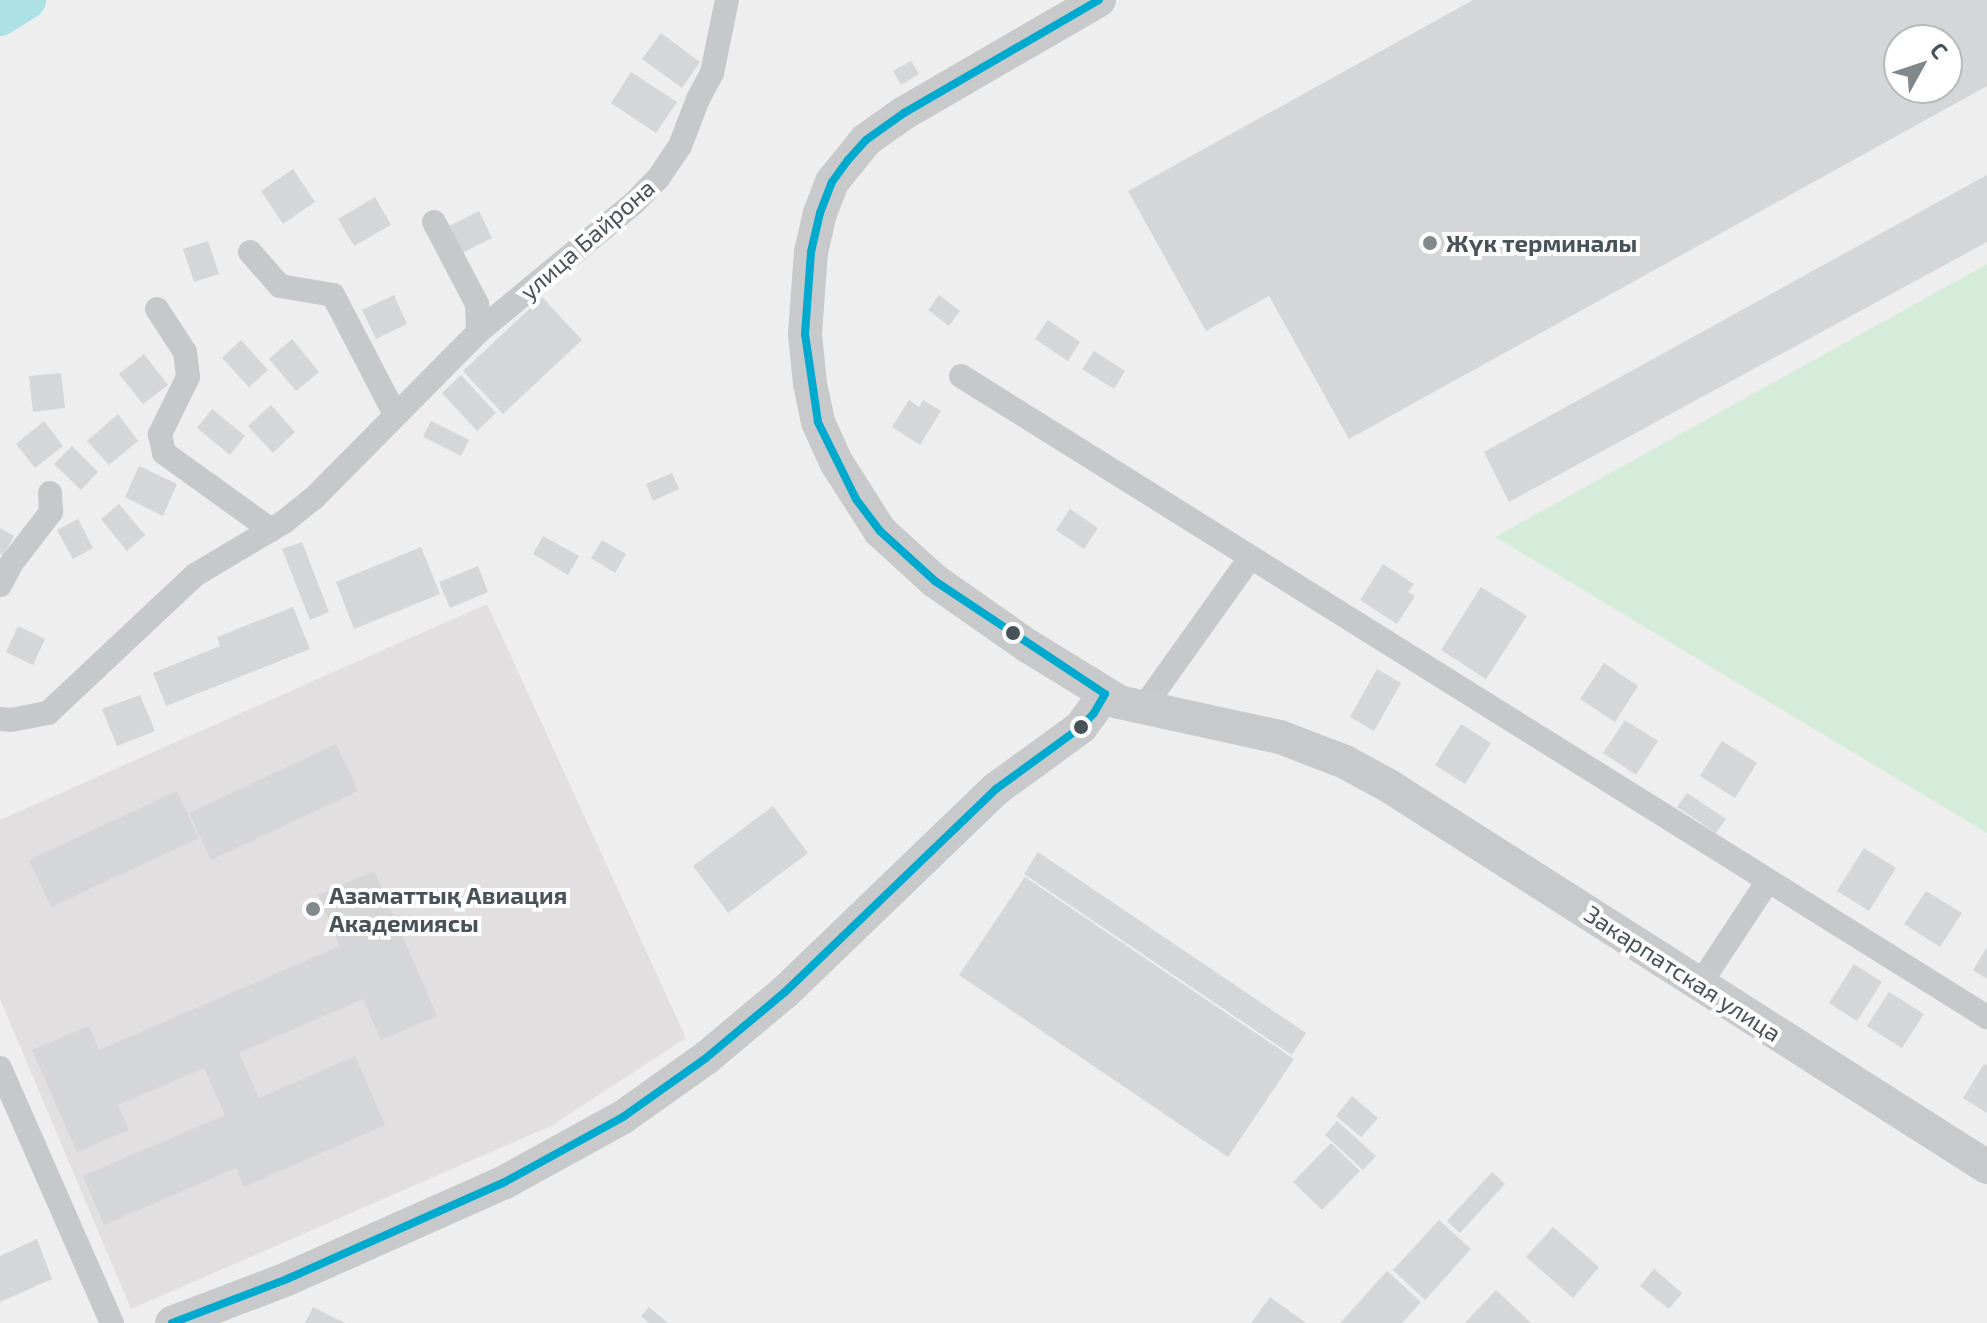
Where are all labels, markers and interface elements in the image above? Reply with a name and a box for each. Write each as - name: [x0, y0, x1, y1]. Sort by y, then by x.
- north arrow: [1883, 24, 1963, 104]
- text: С: [1926, 37, 1954, 63]
- street label: улица Байрона: [514, 173, 660, 305]
- place label: Жүк терминалы: [1446, 229, 1637, 257]
- marker: Жүк терминалы: [1421, 234, 1439, 252]
- unlabelled marker: [1005, 625, 1021, 641]
- unlabelled marker: [1073, 719, 1089, 735]
- place label: Азаматтық Авиация Академиясы: [329, 881, 567, 937]
- street label: Закарпатская улица: [1579, 899, 1787, 1047]
- marker: Азаматтық Авиация Академиясы: [304, 900, 322, 918]

